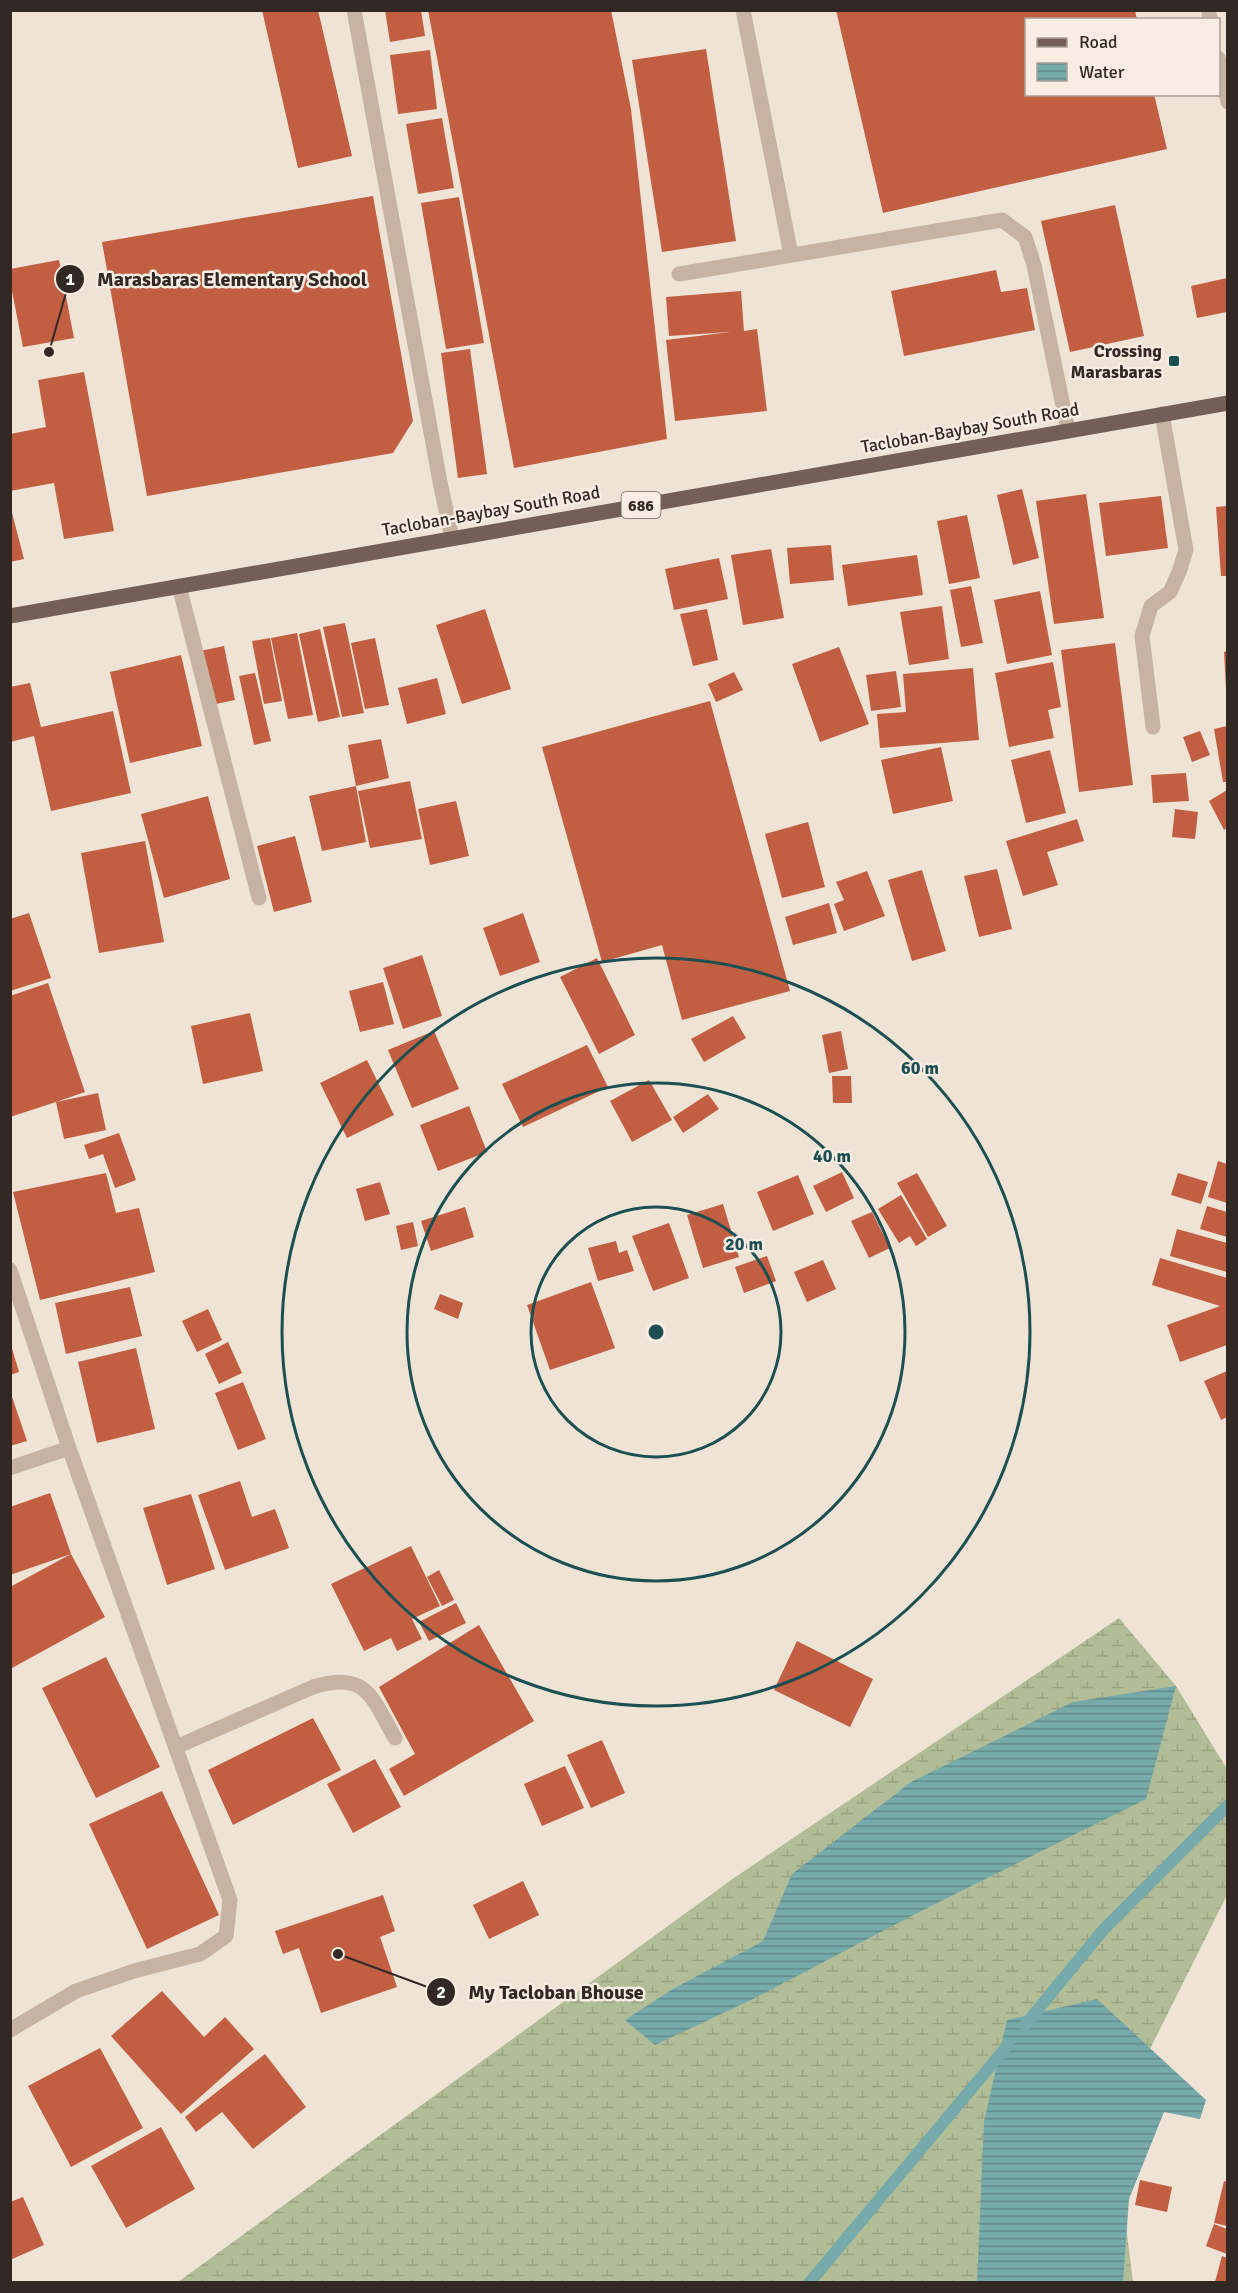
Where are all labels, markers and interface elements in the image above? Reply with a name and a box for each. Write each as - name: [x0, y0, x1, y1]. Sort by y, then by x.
- legend: [1025, 18, 1220, 96]
- text: Road: [1079, 31, 1118, 53]
- text: Water: [1079, 61, 1125, 83]
- callout: Marasbaras Elementary School: [55, 260, 379, 298]
- text: Marasbaras Elementary School: [97, 267, 367, 292]
- text: 1: [65, 268, 75, 290]
- place label: Crossing Marasbaras: [1071, 340, 1162, 383]
- marker: Crossing Marasbaras: [1167, 354, 1181, 368]
- street label: Tacloban-Baybay South Road: [859, 398, 1081, 458]
- street label: Tacloban-Baybay South Road: [380, 481, 602, 541]
- road number: 686: [622, 492, 660, 518]
- text: 60 m: [901, 1057, 939, 1079]
- text: 40 m: [813, 1145, 851, 1167]
- text: 20 m: [725, 1233, 763, 1255]
- centre of rings: [646, 1322, 666, 1342]
- callout: My Tacloban Bhouse: [426, 1973, 656, 2011]
- text: My Tacloban Bhouse: [468, 1980, 644, 2005]
- text: 2: [436, 1981, 446, 2003]

